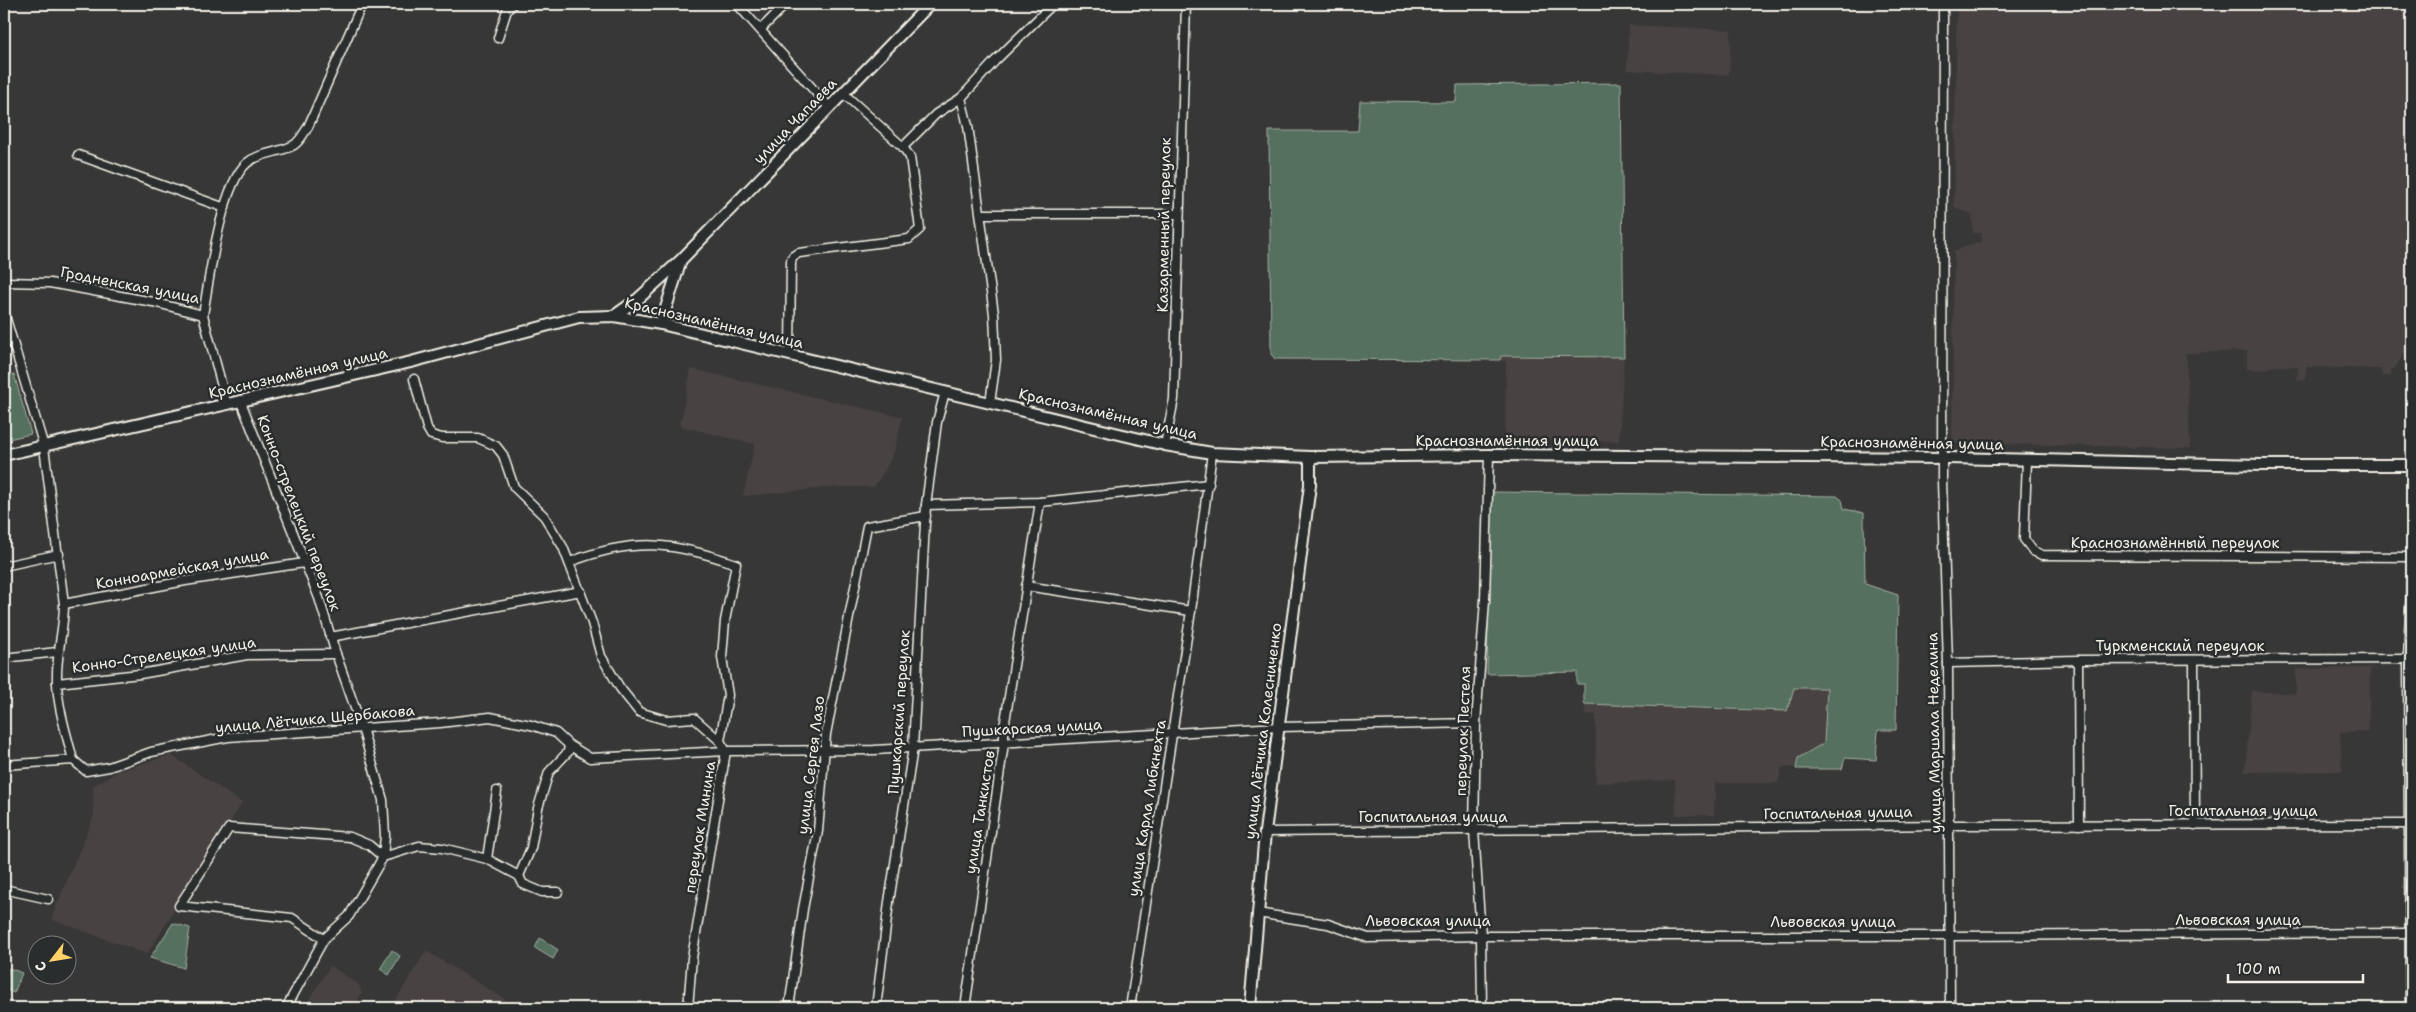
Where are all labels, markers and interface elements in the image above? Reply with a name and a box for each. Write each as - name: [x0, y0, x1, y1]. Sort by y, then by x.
- street label: улица Чапаева: [749, 73, 842, 168]
- street label: Казарменный переулок: [1152, 137, 1176, 313]
- street label: Гродненская улица: [59, 262, 202, 308]
- street label: Краснознамённая улица: [623, 293, 806, 353]
- street label: Краснознамённая улица: [207, 343, 390, 403]
- street label: Краснознамённая улица: [1017, 384, 1200, 444]
- street label: Конно-стрелецкий переулок: [252, 412, 346, 614]
- street label: Краснознамённая улица: [1415, 431, 1599, 451]
- street label: Краснознамённая улица: [1820, 431, 2004, 455]
- street label: Краснознамённый переулок: [2071, 533, 2279, 553]
- street label: Конноармейская улица: [94, 544, 271, 594]
- street label: улица Лётчика Колесниченко: [1240, 622, 1286, 840]
- street label: Пушкарский переулок: [883, 629, 915, 795]
- street label: Конно-Стрелецкая улица: [71, 632, 258, 678]
- street label: улица Маршала Неделина: [1922, 632, 1946, 834]
- street label: Туркменский переулок: [2096, 636, 2264, 656]
- street label: переулок Пестеля: [1451, 666, 1475, 796]
- street label: улица Сергея Лазо: [793, 695, 829, 835]
- street label: улица Лётчика Щербакова: [214, 700, 416, 738]
- street label: Пушкарская улица: [961, 714, 1103, 742]
- street label: улица Карла Либкнехта: [1123, 718, 1171, 898]
- street label: улица Танкистов: [960, 749, 1000, 875]
- street label: переулок Минина: [680, 759, 720, 895]
- street label: Госпитальная улица: [2168, 801, 2318, 821]
- street label: Госпитальная улица: [1763, 802, 1913, 824]
- street label: Госпитальная улица: [1358, 807, 1508, 827]
- street label: Львовская улица: [2175, 910, 2302, 930]
- street label: Львовская улица: [1365, 911, 1492, 931]
- street label: Львовская улица: [1770, 912, 1897, 932]
- north arrow: [28, 934, 78, 984]
- scale bar: [2228, 952, 2364, 984]
- text: С: [31, 958, 51, 975]
- text: 100 m: [2236, 959, 2281, 979]

